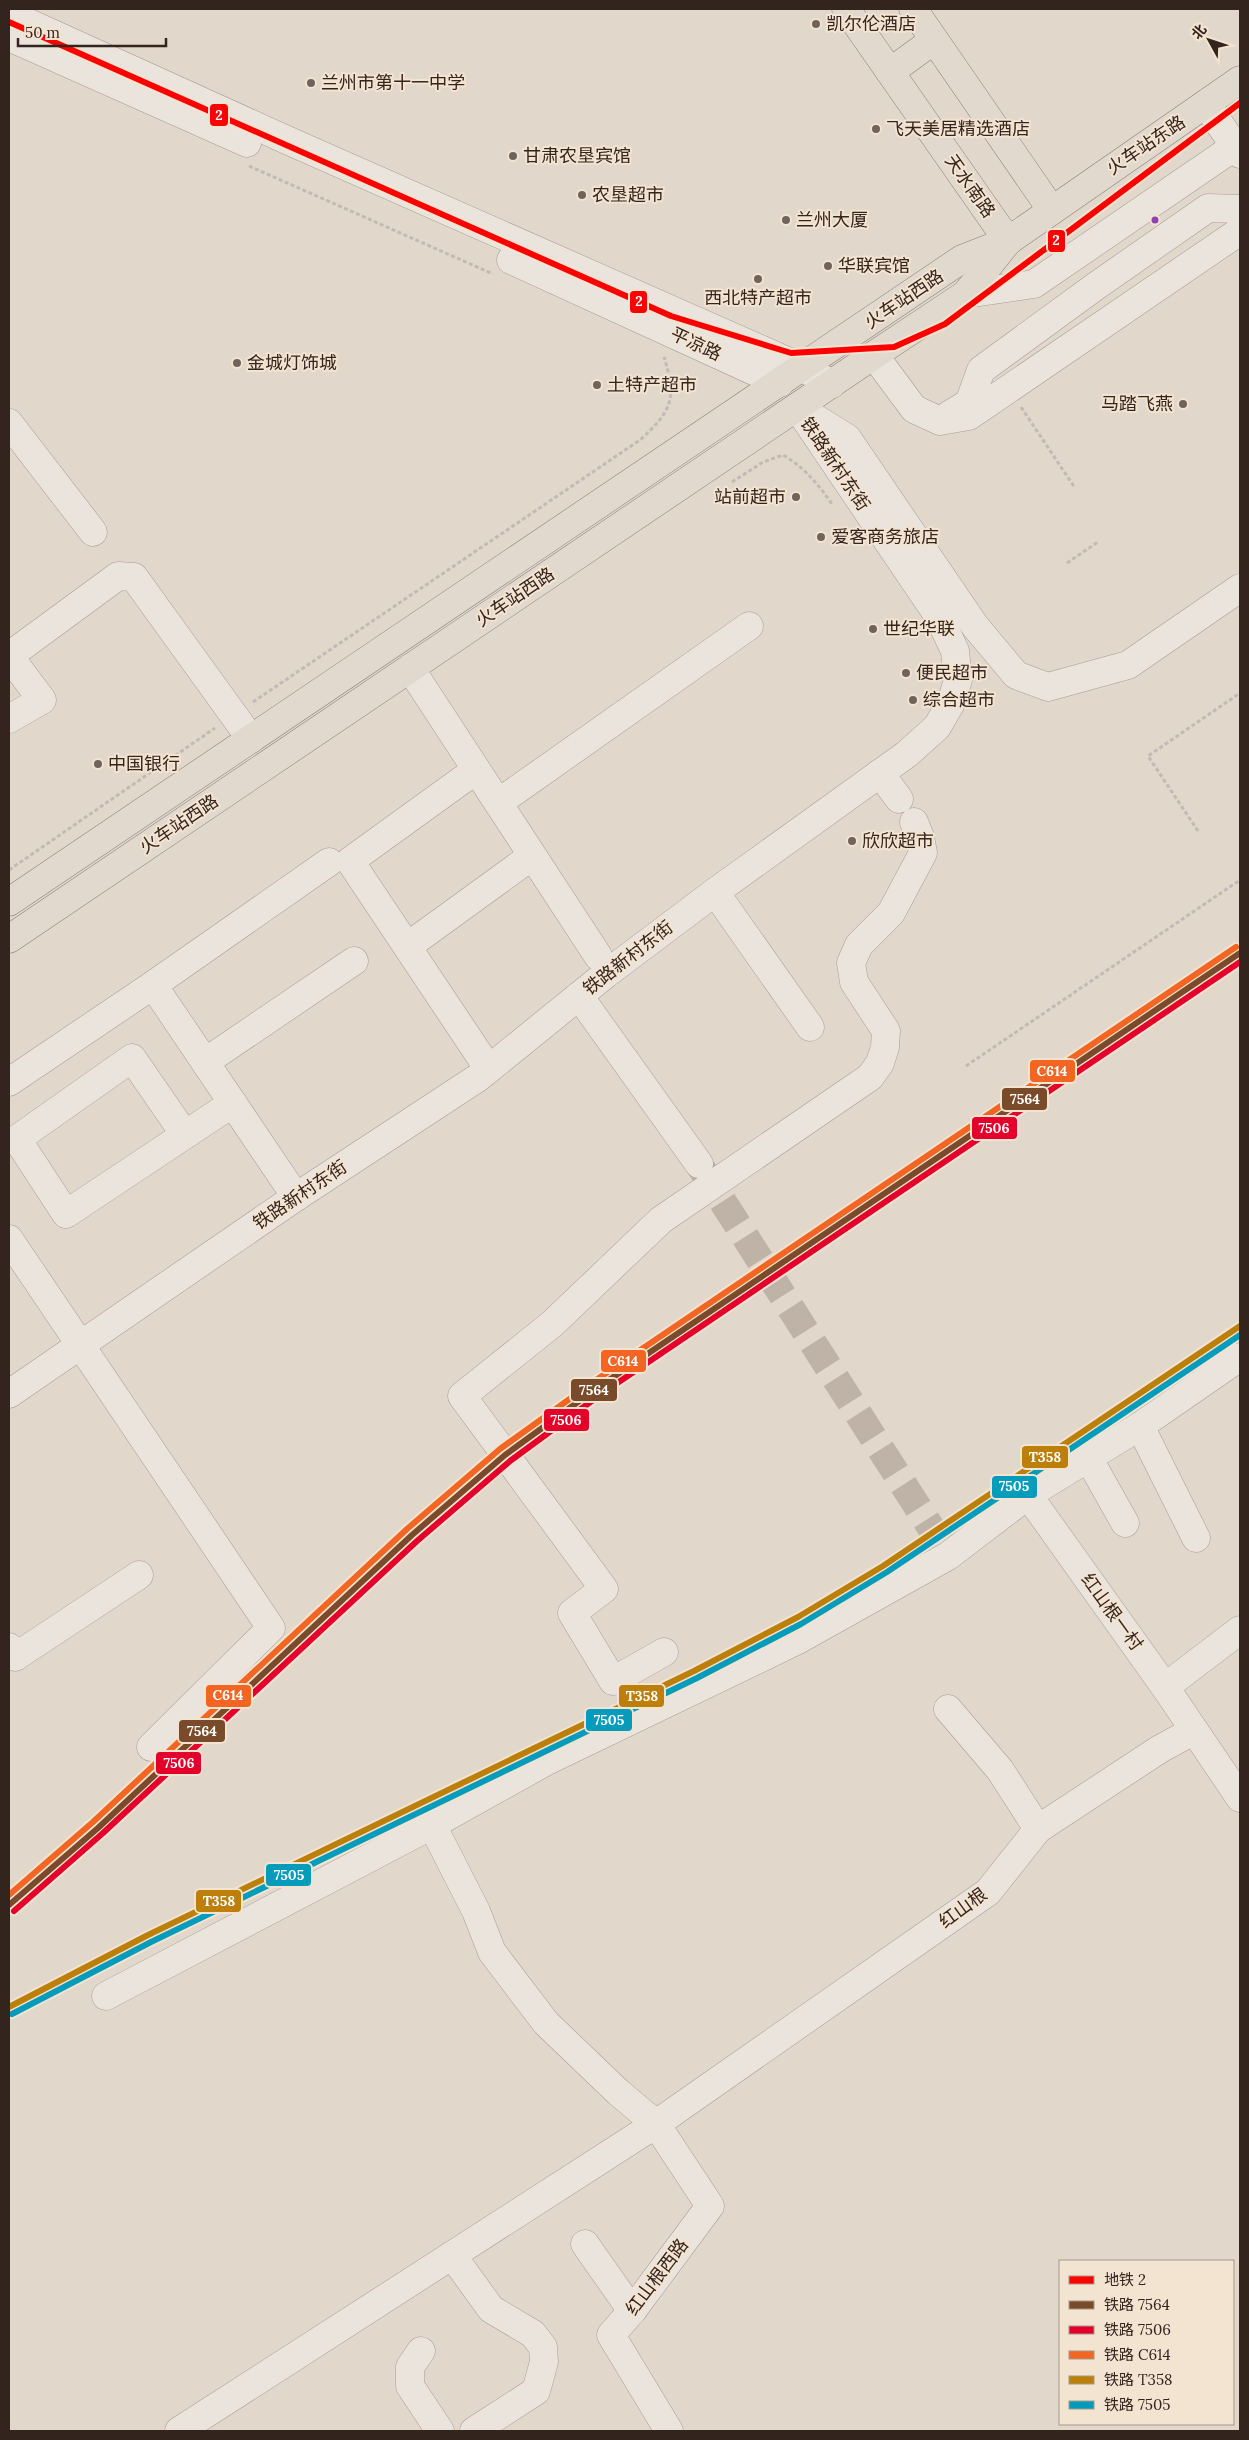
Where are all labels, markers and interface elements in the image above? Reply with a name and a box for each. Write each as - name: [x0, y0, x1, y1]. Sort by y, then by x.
- place label: 凯尔伦酒店: [826, 12, 916, 35]
- scale bar: [18, 15, 165, 47]
- north arrow: [1184, 15, 1234, 65]
- marker: 凯尔伦酒店: [810, 18, 822, 30]
- text: 北: [1188, 20, 1210, 43]
- text: 50 m: [25, 23, 60, 42]
- place label: 兰州市第十一中学: [321, 71, 465, 94]
- marker: 兰州市第十一中学: [305, 77, 317, 89]
- line badge: 2: [209, 103, 229, 127]
- text: 2: [215, 106, 223, 124]
- street label: 火车站东路: [1102, 110, 1189, 179]
- place label: 飞天美居精选酒店: [886, 117, 1030, 140]
- marker: 飞天美居精选酒店: [870, 123, 882, 135]
- place label: 甘肃农垦宾馆: [523, 144, 631, 167]
- marker: 甘肃农垦宾馆: [507, 150, 519, 162]
- street label: 天水南路: [940, 150, 1000, 222]
- place label: 农垦超市: [592, 183, 664, 206]
- marker: 农垦超市: [576, 189, 588, 201]
- place label: 兰州大厦: [796, 208, 868, 231]
- marker: 兰州大厦: [780, 214, 792, 226]
- unlabelled marker: [1150, 215, 1160, 225]
- line badge: 2: [1047, 229, 1066, 253]
- text: 2: [1052, 231, 1060, 249]
- place label: 华联宾馆: [838, 254, 910, 277]
- marker: 华联宾馆: [822, 260, 834, 272]
- street label: 火车站西路: [860, 264, 947, 333]
- marker: 西北特产超市: [752, 273, 764, 285]
- place label: 西北特产超市: [704, 286, 812, 309]
- line badge: 2: [629, 290, 648, 314]
- text: 2: [635, 292, 643, 310]
- street label: 平凉路: [667, 322, 726, 365]
- place label: 金城灯饰城: [247, 351, 337, 374]
- marker: 金城灯饰城: [231, 357, 243, 369]
- place label: 土特产超市: [607, 373, 697, 396]
- marker: 土特产超市: [591, 379, 603, 391]
- place label: 马踏飞燕: [1101, 392, 1173, 415]
- marker: 马踏飞燕: [1177, 398, 1189, 410]
- street label: 铁路新村东街: [796, 413, 875, 515]
- place label: 站前超市: [714, 485, 786, 508]
- marker: 站前超市: [790, 491, 802, 503]
- place label: 爱客商务旅店: [831, 525, 939, 548]
- marker: 爱客商务旅店: [815, 531, 827, 543]
- street label: 火车站西路: [471, 562, 558, 631]
- place label: 世纪华联: [883, 617, 955, 640]
- marker: 世纪华联: [867, 623, 879, 635]
- place label: 便民超市: [916, 661, 988, 684]
- marker: 便民超市: [900, 667, 912, 679]
- place label: 综合超市: [923, 688, 995, 711]
- marker: 综合超市: [907, 694, 919, 706]
- place label: 中国银行: [108, 752, 180, 775]
- marker: 中国银行: [92, 758, 104, 770]
- street label: 火车站西路: [135, 789, 222, 858]
- place label: 欣欣超市: [862, 829, 934, 852]
- marker: 欣欣超市: [846, 835, 858, 847]
- street label: 铁路新村东街: [578, 915, 677, 1000]
- line badge: C614: [1029, 1059, 1076, 1083]
- text: C614: [1036, 1062, 1068, 1080]
- line badge: 7564: [1001, 1087, 1048, 1111]
- text: 7564: [1010, 1090, 1040, 1108]
- line badge: 7506: [971, 1116, 1018, 1140]
- text: 7506: [978, 1119, 1010, 1137]
- street label: 铁路新村东街: [249, 1155, 351, 1234]
- line badge: C614: [600, 1349, 647, 1373]
- text: C614: [607, 1352, 639, 1370]
- line badge: 7564: [570, 1378, 618, 1402]
- text: 7564: [579, 1381, 609, 1399]
- line badge: 7506: [543, 1408, 590, 1432]
- text: 7506: [550, 1411, 582, 1429]
- line badge: T358: [1021, 1445, 1069, 1469]
- text: T358: [1029, 1448, 1061, 1466]
- line badge: 7505: [991, 1475, 1038, 1499]
- text: 7505: [999, 1477, 1030, 1495]
- street label: 红山根一村: [1077, 1569, 1148, 1655]
- line badge: C614: [205, 1684, 252, 1708]
- line badge: T358: [618, 1684, 665, 1708]
- text: C614: [212, 1686, 244, 1704]
- text: T358: [626, 1687, 658, 1705]
- line badge: 7505: [585, 1708, 633, 1732]
- text: 7505: [594, 1711, 625, 1729]
- line badge: 7564: [178, 1719, 226, 1743]
- text: 7564: [187, 1722, 217, 1740]
- line badge: 7506: [155, 1751, 202, 1775]
- text: 7506: [163, 1754, 195, 1772]
- line badge: 7505: [265, 1863, 312, 1887]
- text: 7505: [274, 1866, 305, 1884]
- street label: 红山根: [934, 1882, 991, 1933]
- line badge: T358: [195, 1889, 242, 1913]
- text: T358: [203, 1892, 235, 1910]
- street label: 红山根西路: [620, 2234, 693, 2320]
- legend: [1059, 2260, 1234, 2425]
- text: 地铁 2: [1104, 2270, 1146, 2289]
- text: 铁路 7564: [1104, 2295, 1170, 2314]
- text: 铁路 7506: [1104, 2320, 1171, 2339]
- text: 铁路 C614: [1104, 2345, 1171, 2364]
- text: 铁路 T358: [1104, 2370, 1173, 2389]
- text: 铁路 7505: [1104, 2395, 1171, 2414]

